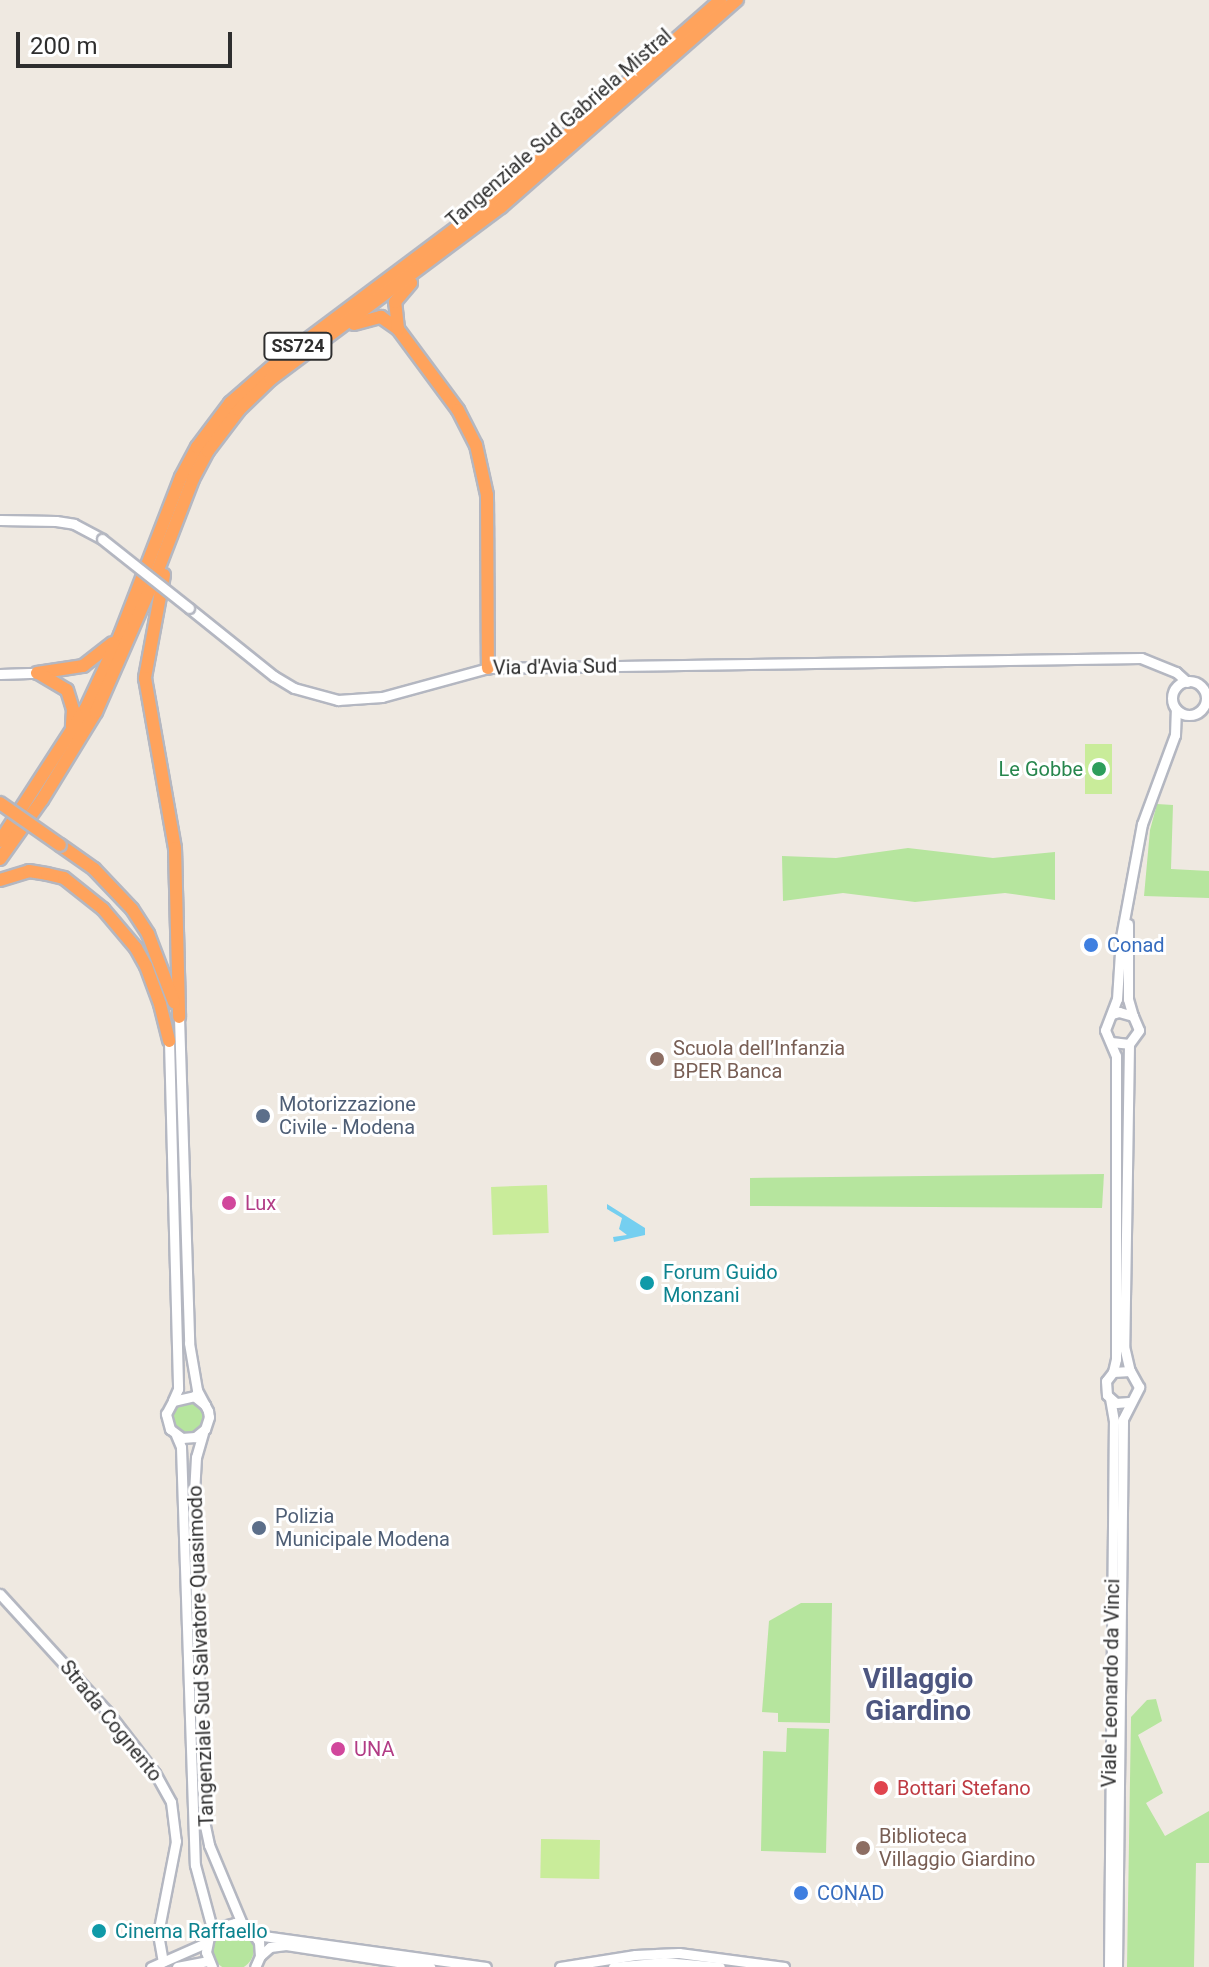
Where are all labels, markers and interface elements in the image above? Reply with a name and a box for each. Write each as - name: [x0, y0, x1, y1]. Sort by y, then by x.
- scale bar: [20, 16, 236, 66]
- street label: Tangenziale Sud Gabriela Mistral: [441, 24, 677, 232]
- text: 200 m: [30, 32, 97, 60]
- road number: SS724: [262, 332, 334, 360]
- street label: Via d'Avia Sud: [493, 654, 617, 680]
- place label: Le Gobbe: [999, 757, 1083, 781]
- marker: Le Gobbe: [1090, 760, 1108, 778]
- place label: Conad: [1107, 933, 1165, 957]
- marker: Conad: [1082, 936, 1100, 954]
- place label: Scuola dell’Infanzia BPER Banca: [673, 1036, 845, 1083]
- marker: Scuola dell’Infanzia BPER Banca: [648, 1050, 666, 1068]
- place label: Motorizzazione Civile - Modena: [279, 1092, 416, 1139]
- marker: Motorizzazione Civile - Modena: [254, 1107, 272, 1125]
- place label: Lux: [245, 1191, 276, 1215]
- marker: Lux: [220, 1194, 238, 1212]
- place label: Forum Guido Monzani: [663, 1260, 778, 1307]
- marker: Forum Guido Monzani: [638, 1274, 656, 1292]
- street label: Tangenziale Sud Salvatore Quasimodo: [183, 1485, 219, 1827]
- place label: Polizia Municipale Modena: [275, 1504, 450, 1551]
- marker: Polizia Municipale Modena: [250, 1519, 268, 1537]
- street label: Viale Leonardo da Vinci: [1097, 1578, 1125, 1788]
- street label: Strada Cognento: [55, 1656, 167, 1786]
- district label: Villaggio Giardino: [863, 1662, 973, 1728]
- place label: UNA: [354, 1737, 394, 1761]
- marker: UNA: [329, 1740, 347, 1758]
- place label: Bottari Stefano: [897, 1776, 1031, 1800]
- marker: Bottari Stefano: [872, 1779, 890, 1797]
- place label: Biblioteca Villaggio Giardino: [879, 1824, 1035, 1871]
- marker: Biblioteca Villaggio Giardino: [854, 1839, 872, 1857]
- place label: CONAD: [817, 1881, 884, 1905]
- marker: CONAD: [792, 1884, 810, 1902]
- place label: Cinema Raffaello: [115, 1919, 268, 1943]
- marker: Cinema Raffaello: [90, 1922, 108, 1940]

